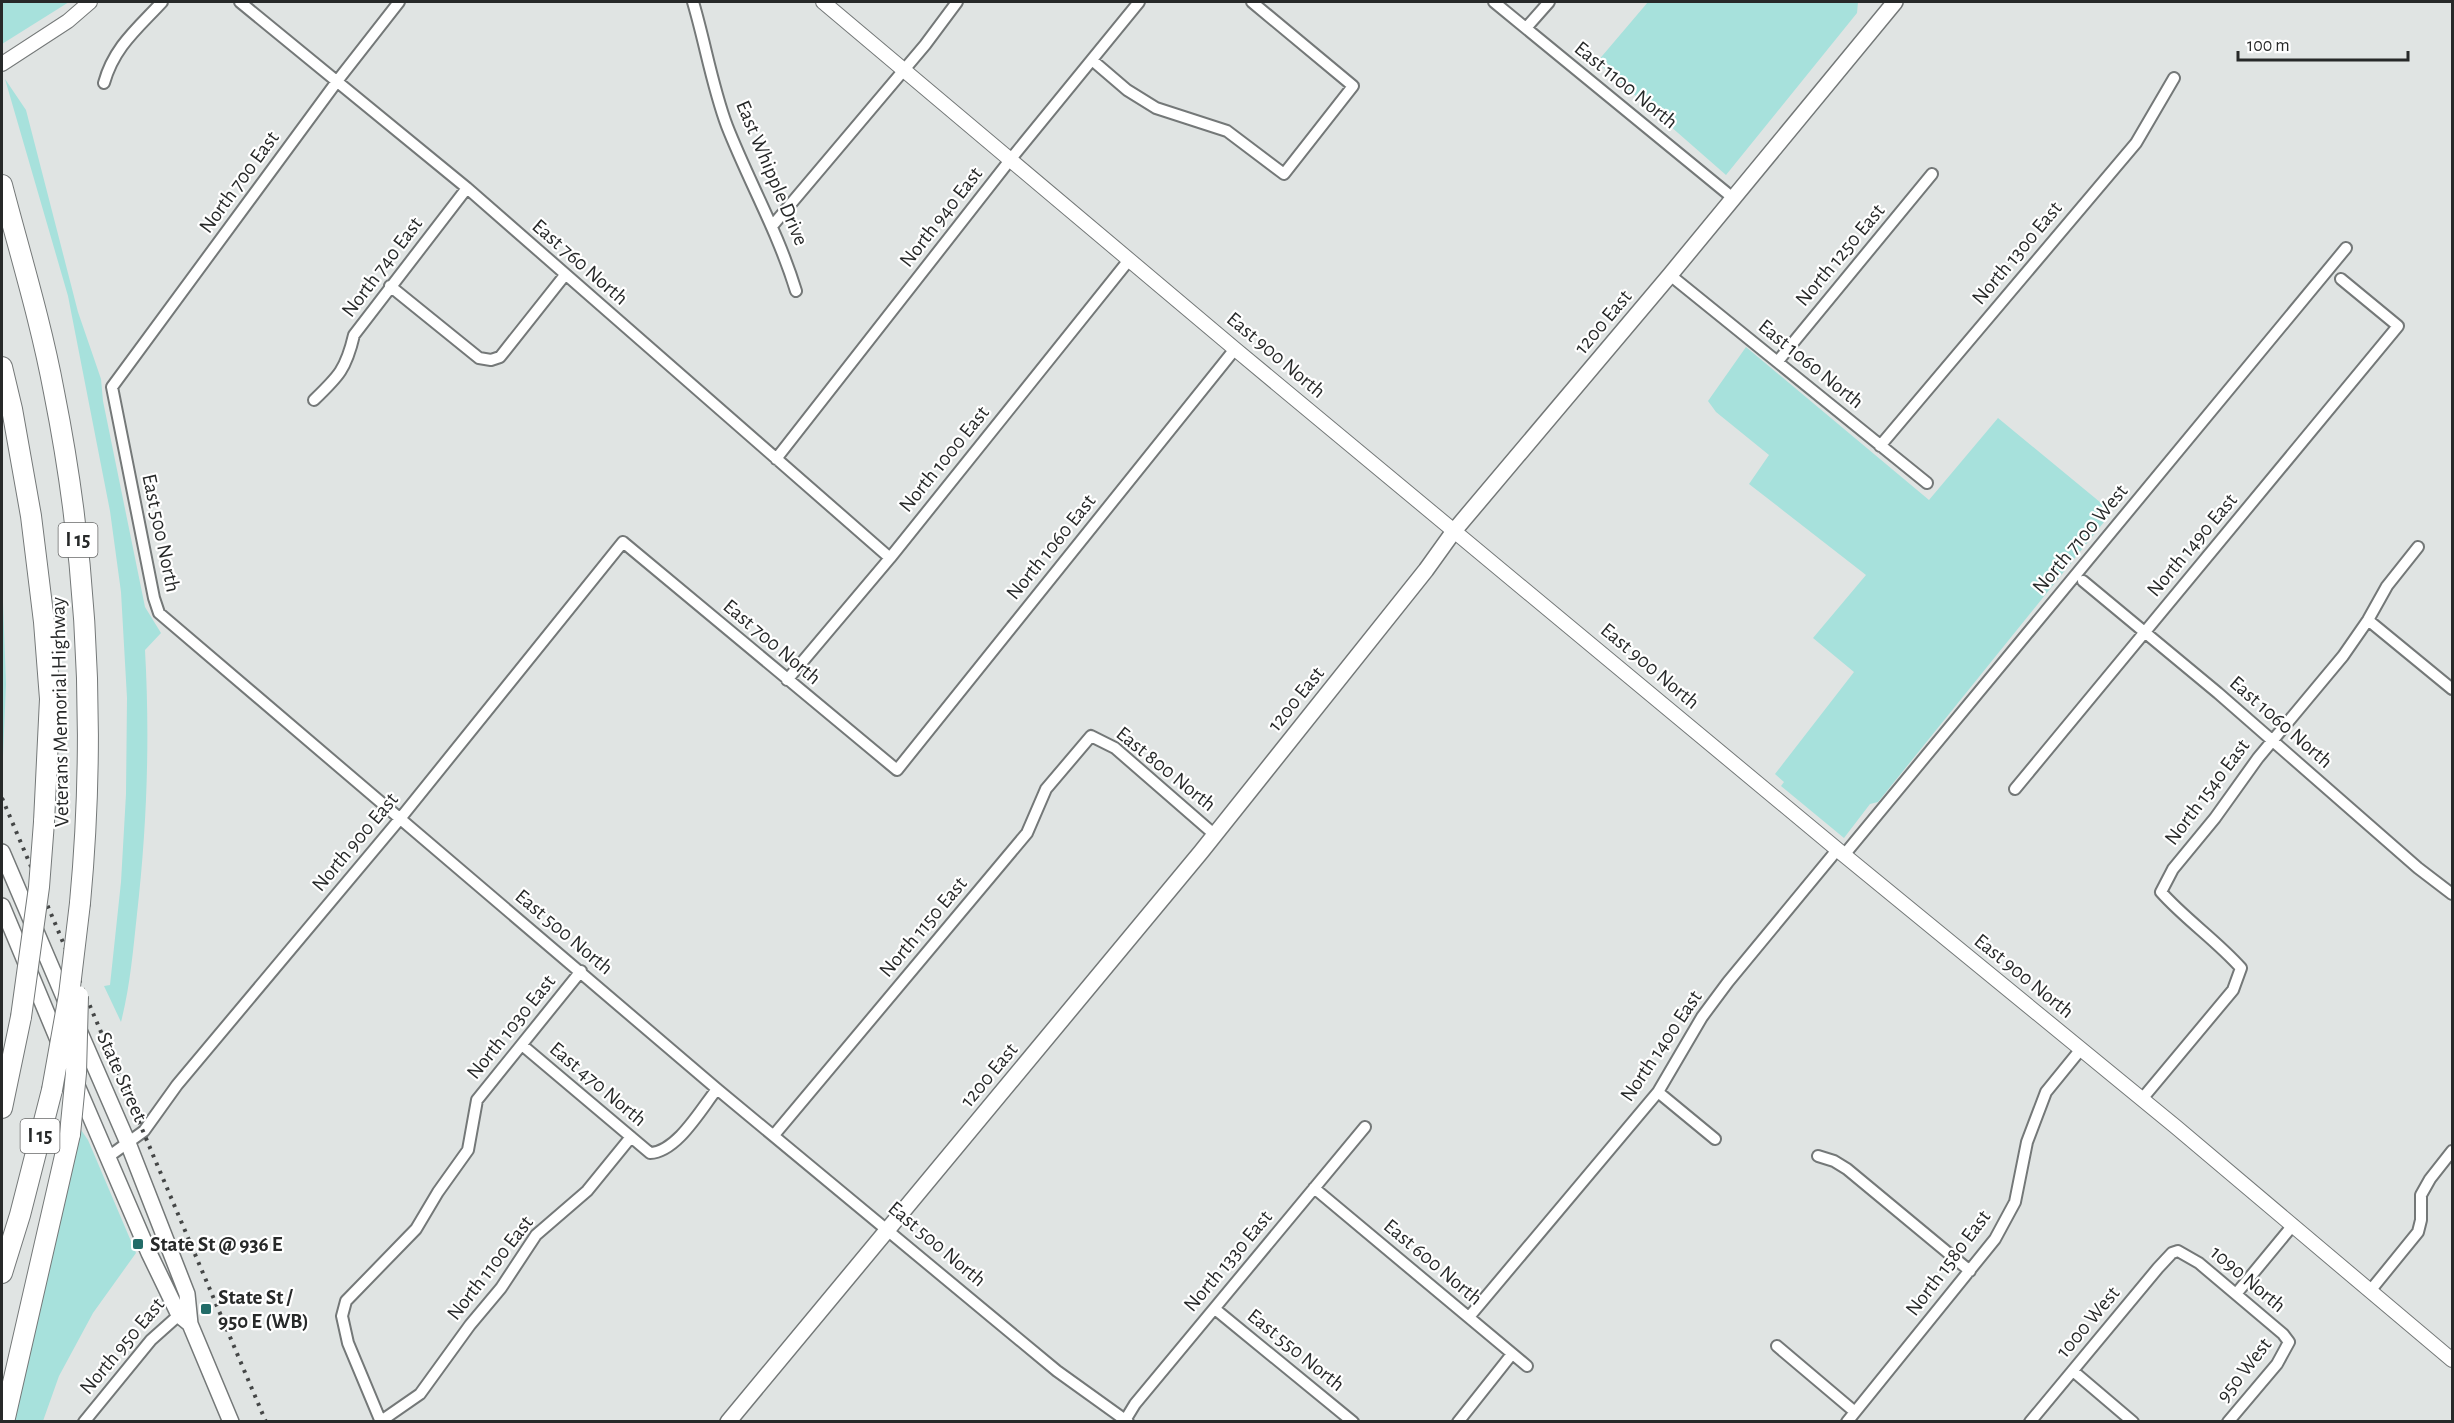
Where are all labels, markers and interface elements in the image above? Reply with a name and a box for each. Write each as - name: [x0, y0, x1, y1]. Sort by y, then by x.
- scale bar: [2238, 24, 2408, 62]
- street label: East 1100 North: [1570, 37, 1682, 133]
- text: 100 m: [2247, 37, 2290, 55]
- street label: East Whipple Drive: [732, 97, 812, 249]
- street label: North 700 East: [195, 127, 283, 237]
- street label: North 940 East: [896, 163, 986, 271]
- street label: North 1300 East: [1968, 197, 2066, 309]
- street label: North 1250 East: [1792, 200, 1889, 310]
- street label: North 740 East: [338, 213, 426, 321]
- street label: East 760 North: [528, 215, 632, 309]
- street label: 1200 East: [1570, 286, 1636, 358]
- street label: East 900 North: [1223, 308, 1329, 402]
- street label: East 1060 North: [1754, 315, 1868, 413]
- street label: North 1000 East: [895, 402, 993, 516]
- street label: East 500 North: [138, 472, 184, 594]
- street label: North 7100 West: [2028, 480, 2132, 598]
- street label: North 1490 East: [2143, 489, 2241, 601]
- street label: North 1060 East: [1002, 490, 1100, 604]
- road number: I 15: [58, 523, 98, 557]
- street label: East 700 North: [719, 595, 825, 689]
- street label: Veterans Memorial Highway: [47, 597, 73, 827]
- street label: East 900 North: [1597, 619, 1703, 713]
- street label: 1200 East: [1264, 663, 1328, 735]
- street label: East 1060 North: [2226, 672, 2336, 772]
- street label: East 800 North: [1112, 723, 1220, 815]
- street label: North 1540 East: [2161, 735, 2254, 849]
- street label: North 900 East: [308, 789, 402, 895]
- street label: North 1150 East: [875, 873, 971, 981]
- street label: East 500 North: [511, 885, 617, 979]
- street label: East 900 North: [1970, 930, 2078, 1022]
- street label: North 1030 East: [463, 971, 559, 1083]
- street label: North 1400 East: [1616, 987, 1706, 1105]
- street label: State Street: [93, 1029, 151, 1125]
- street label: East 470 North: [546, 1038, 650, 1130]
- street label: 1200 East: [956, 1039, 1022, 1111]
- road number: I 15: [20, 1119, 60, 1153]
- street label: East 500 North: [884, 1197, 990, 1291]
- street label: North 1330 East: [1180, 1206, 1276, 1316]
- street label: North 1580 East: [1902, 1206, 1995, 1320]
- street label: North 1100 East: [443, 1212, 537, 1324]
- street label: East 600 North: [1380, 1215, 1486, 1309]
- place label: State St @ 936 E: [150, 1234, 283, 1255]
- marker: State St @ 936 E: [131, 1237, 145, 1251]
- street label: 1090 North: [2206, 1242, 2290, 1316]
- street label: 1000 West: [2052, 1282, 2124, 1362]
- place label: State St / 950 E (WB): [218, 1287, 309, 1332]
- street label: North 950 East: [76, 1293, 168, 1398]
- marker: State St / 950 E (WB): [199, 1302, 213, 1316]
- street label: East 550 North: [1244, 1305, 1348, 1395]
- street label: 950 West: [2213, 1334, 2276, 1406]

